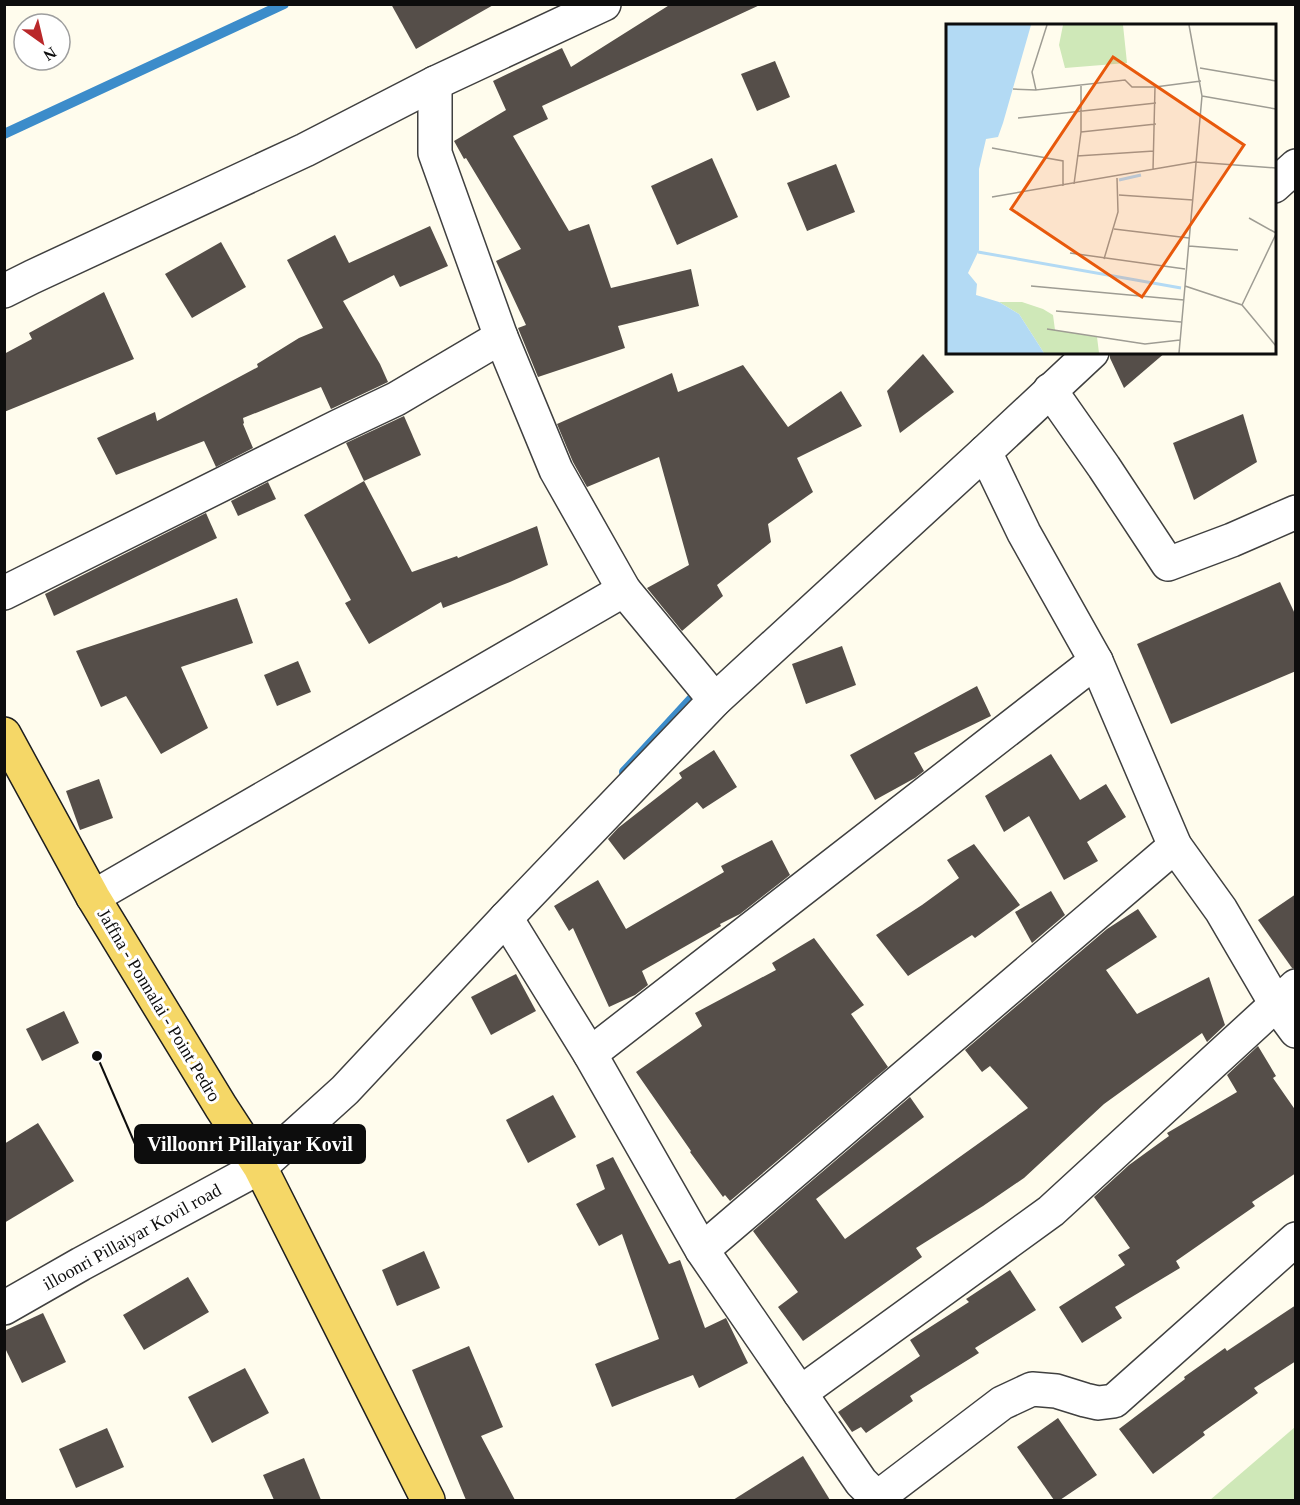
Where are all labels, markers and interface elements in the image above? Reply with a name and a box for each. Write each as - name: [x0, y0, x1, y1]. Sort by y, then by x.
- north arrow: [12, 12, 72, 72]
- inset map: [946, 24, 1276, 354]
- text: N: [40, 44, 60, 65]
- street label: Jaffna - Ponnalai - Point Pedro: [93, 905, 225, 1105]
- callout: Villoonri Pillaiyar Kovil: [135, 1125, 365, 1163]
- text: Villoonri Pillaiyar Kovil: [147, 1133, 353, 1156]
- street label: illoonri Pillaiyar Kovil road: [39, 1180, 225, 1294]

